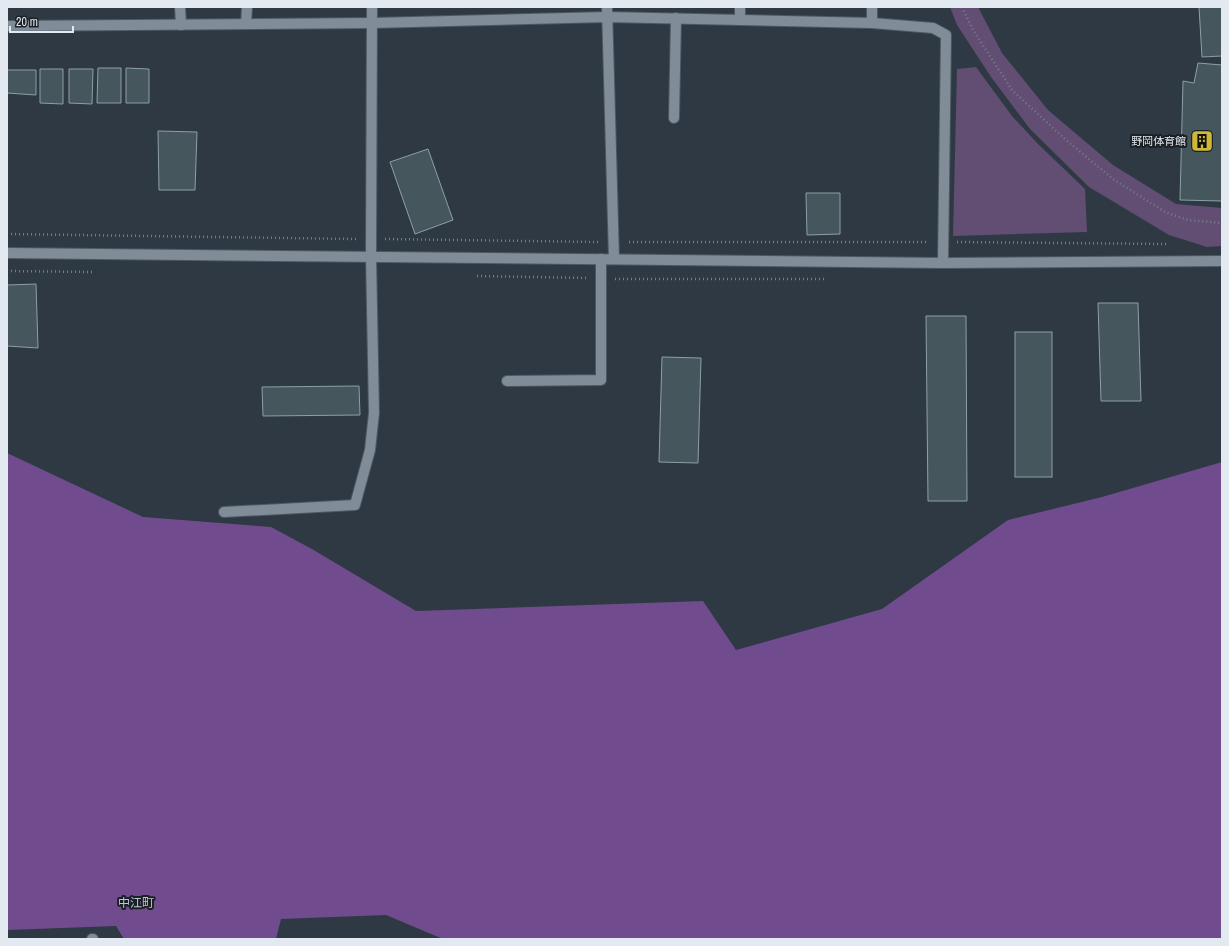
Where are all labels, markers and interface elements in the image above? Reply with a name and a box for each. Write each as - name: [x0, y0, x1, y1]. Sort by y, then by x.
- scale bar: [10, 8, 73, 34]
- text: 20 m: [16, 14, 38, 30]
- building icon: 野岡体育館: [1189, 128, 1215, 154]
- place label: 野岡体育館: [1131, 134, 1186, 148]
- district label: 中江町: [118, 895, 154, 911]

